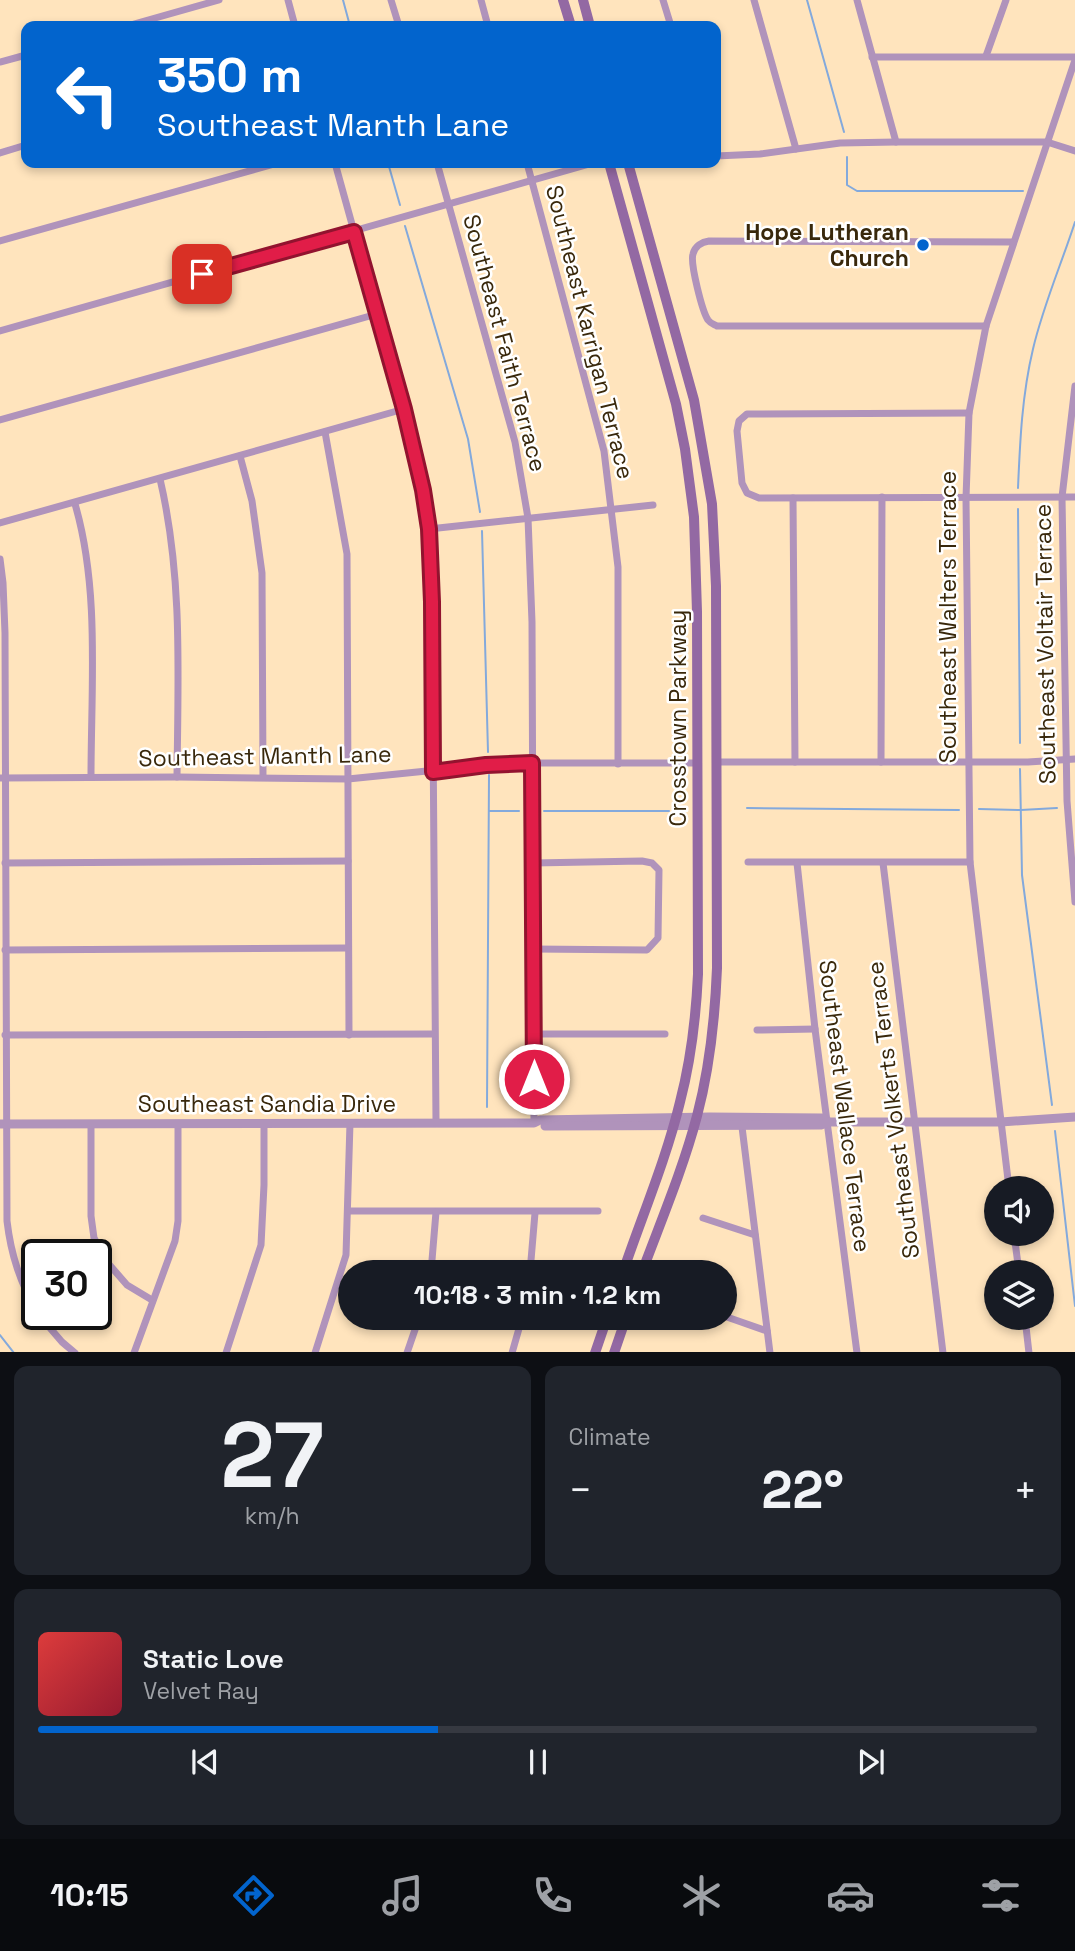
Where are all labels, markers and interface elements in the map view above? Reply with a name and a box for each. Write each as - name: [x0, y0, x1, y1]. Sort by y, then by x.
- text: 350 m: [157, 44, 302, 106]
- icon: left: [42, 49, 133, 140]
- text: Southeast Manth Lane: [157, 105, 509, 145]
- street label: Southeast Karrigan Terrace: [539, 182, 641, 482]
- street label: Southeast Faith Terrace: [456, 211, 554, 475]
- place label: Hope Lutheran Church: [745, 217, 909, 273]
- marker: Hope Lutheran Church: [915, 237, 931, 253]
- pin: [172, 244, 232, 304]
- icon: arrive: [183, 255, 221, 293]
- street label: Southeast Walters Terrace: [933, 471, 963, 763]
- street label: Southeast Voltair Terrace: [1028, 503, 1062, 785]
- street label: Crosstown Parkway: [663, 610, 693, 826]
- street label: Southeast Manth Lane: [138, 739, 392, 773]
- street label: Southeast Wallace Terrace: [812, 958, 878, 1254]
- street label: Southeast Volkerts Terrace: [860, 960, 926, 1260]
- position arrow: [497, 1042, 571, 1116]
- street label: Southeast Sandia Drive: [138, 1089, 396, 1119]
- map controls: [984, 1176, 1054, 1330]
- button: sound: [984, 1176, 1054, 1246]
- speed limit sign: 30: [21, 1239, 112, 1330]
- button: layers: [984, 1260, 1054, 1330]
- text: 10:18 · 3 min · 1.2 km: [414, 1278, 661, 1312]
- text: 27: [220, 1397, 324, 1514]
- text: Climate: [569, 1422, 651, 1452]
- text: 22°: [762, 1457, 844, 1523]
- text: −: [569, 1466, 592, 1514]
- text: +: [1013, 1466, 1037, 1514]
- text: km/h: [245, 1501, 300, 1531]
- text: Static Love: [143, 1642, 284, 1676]
- text: Velvet Ray: [143, 1676, 259, 1706]
- icon: previous: [186, 1743, 224, 1781]
- icon: pause: [519, 1743, 557, 1781]
- icon: next: [852, 1743, 890, 1781]
- icon: directions: [229, 1871, 278, 1920]
- icon: music: [378, 1871, 427, 1920]
- icon: phone: [528, 1871, 577, 1920]
- icon: climate: [677, 1871, 726, 1920]
- icon: car: [826, 1871, 875, 1920]
- icon: filters: [976, 1871, 1025, 1920]
- text: 10:15: [50, 1875, 129, 1915]

